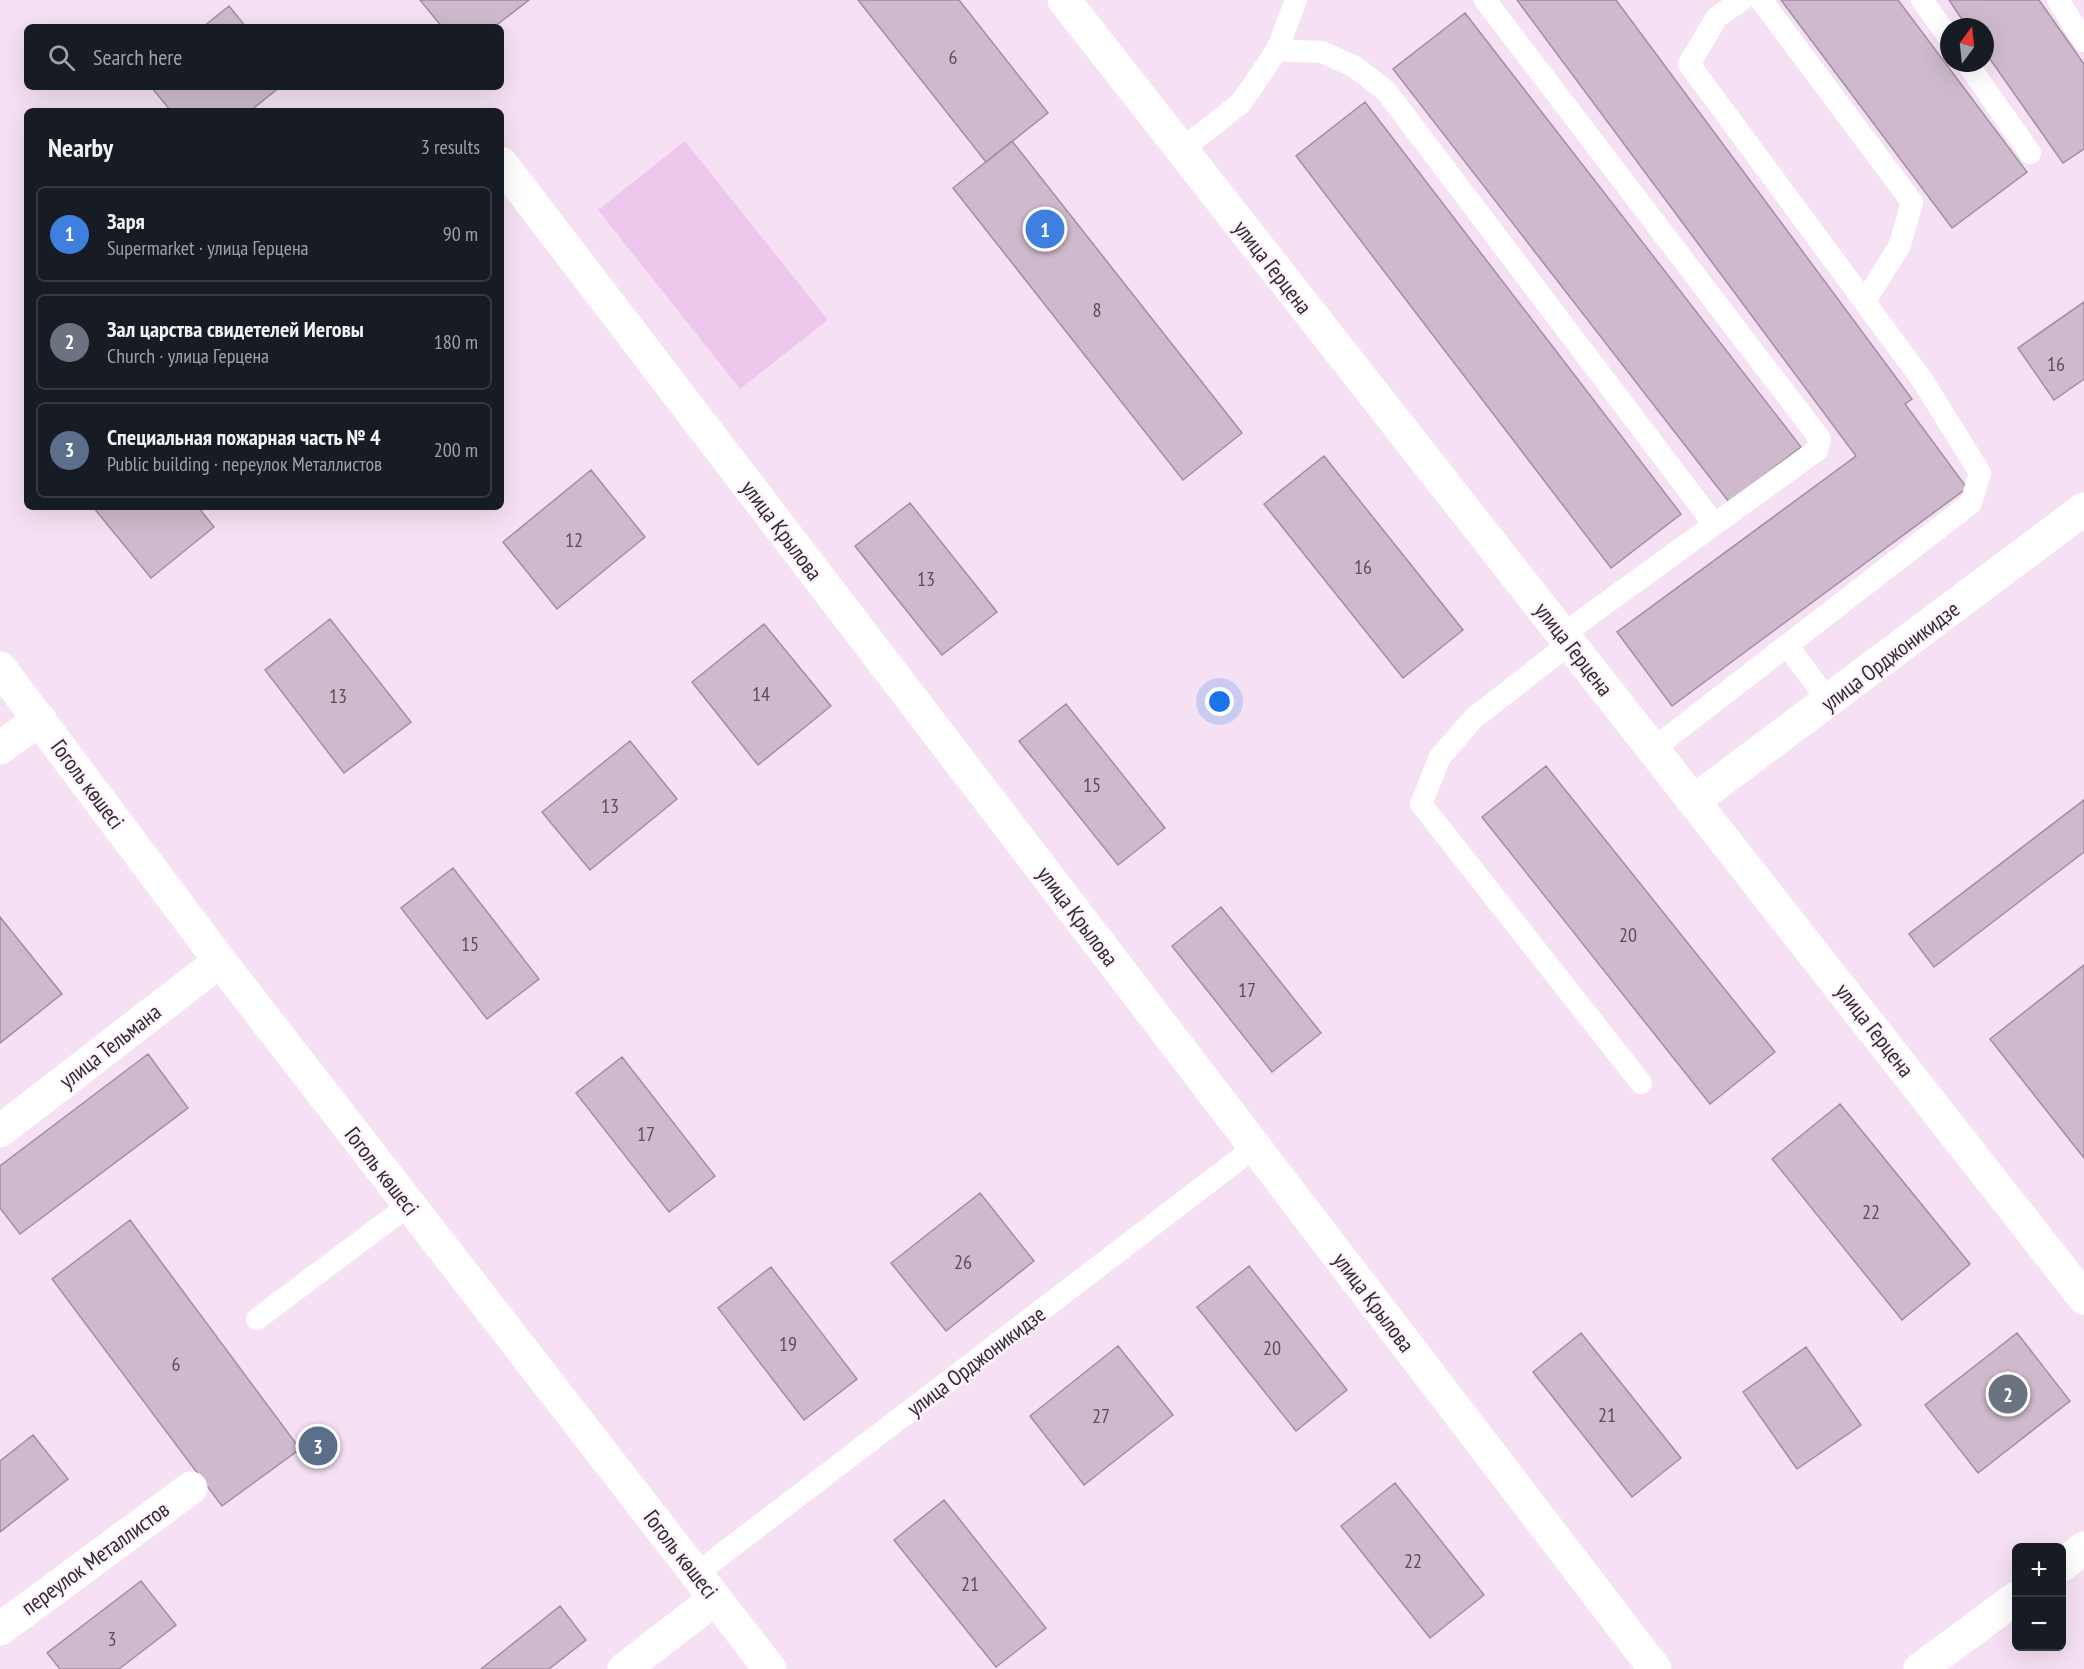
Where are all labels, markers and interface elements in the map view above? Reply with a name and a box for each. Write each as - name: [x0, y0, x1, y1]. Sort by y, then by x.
- north arrow: [1940, 18, 1994, 72]
- search box: [24, 24, 504, 90]
- icon: search: [45, 41, 78, 74]
- text: Search here: [93, 43, 182, 71]
- house number: 6: [949, 44, 958, 70]
- text: Nearby: [48, 131, 113, 164]
- text: 3 results: [421, 134, 480, 160]
- pin: 1: [1026, 206, 1064, 252]
- text: Заря: [107, 207, 145, 235]
- street label: улица Герцена: [1228, 214, 1318, 320]
- text: 1: [65, 221, 74, 247]
- text: 90 m: [443, 221, 478, 247]
- text: Supermarket · улица Герцена: [107, 235, 309, 261]
- house number: 8: [1093, 297, 1102, 323]
- text: Зал царства свидетелей Иеговы: [107, 315, 364, 343]
- text: 2: [65, 329, 74, 355]
- text: 180 m: [434, 329, 478, 355]
- text: Church · улица Герцена: [107, 343, 269, 369]
- house number: 16: [2047, 351, 2065, 377]
- text: Специальная пожарная часть № 4: [107, 423, 380, 451]
- text: 3: [65, 437, 74, 463]
- text: 200 m: [434, 437, 478, 463]
- text: Public building · переулок Металлистов: [107, 451, 382, 477]
- street label: улица Крылова: [735, 474, 829, 586]
- house number: 12: [565, 527, 583, 553]
- house number: 16: [1354, 554, 1372, 580]
- house number: 13: [917, 566, 935, 592]
- street label: улица Орджоникидзе: [1815, 595, 1965, 717]
- street label: улица Герцена: [1529, 596, 1619, 702]
- house number: 14: [752, 681, 770, 707]
- house number: 13: [329, 683, 347, 709]
- your location: [1205, 687, 1234, 716]
- street label: Гоголь көшесі: [45, 734, 131, 834]
- house number: 15: [1083, 772, 1101, 798]
- house number: 13: [601, 793, 619, 819]
- street label: улица Крылова: [1031, 860, 1125, 972]
- house number: 20: [1619, 922, 1637, 948]
- house number: 15: [461, 931, 479, 957]
- house number: 17: [1238, 977, 1256, 1003]
- street label: улица Герцена: [1830, 977, 1920, 1083]
- street label: улица Тельмана: [54, 998, 166, 1094]
- street label: Гоголь көшесі: [339, 1121, 425, 1221]
- house number: 17: [637, 1121, 655, 1147]
- house number: 22: [1862, 1199, 1880, 1225]
- street label: улица Крылова: [1327, 1246, 1421, 1358]
- house number: 26: [954, 1249, 972, 1275]
- street label: улица Орджоникидзе: [901, 1300, 1051, 1422]
- house number: 19: [779, 1331, 797, 1357]
- house number: 20: [1263, 1335, 1281, 1361]
- house number: 6: [172, 1351, 181, 1377]
- pin: 2: [1988, 1372, 2028, 1416]
- house number: 21: [1598, 1402, 1616, 1428]
- house number: 27: [1092, 1403, 1110, 1429]
- pin: 3: [298, 1424, 338, 1468]
- street label: переулок Металлистов: [16, 1495, 174, 1621]
- street label: Гоголь көшесі: [638, 1504, 724, 1604]
- map controls: [2012, 1543, 2066, 1651]
- button: +: [2012, 1543, 2066, 1597]
- house number: 22: [1404, 1548, 1422, 1574]
- house number: 21: [961, 1571, 979, 1597]
- button: −: [2012, 1597, 2066, 1651]
- house number: 3: [108, 1626, 117, 1652]

